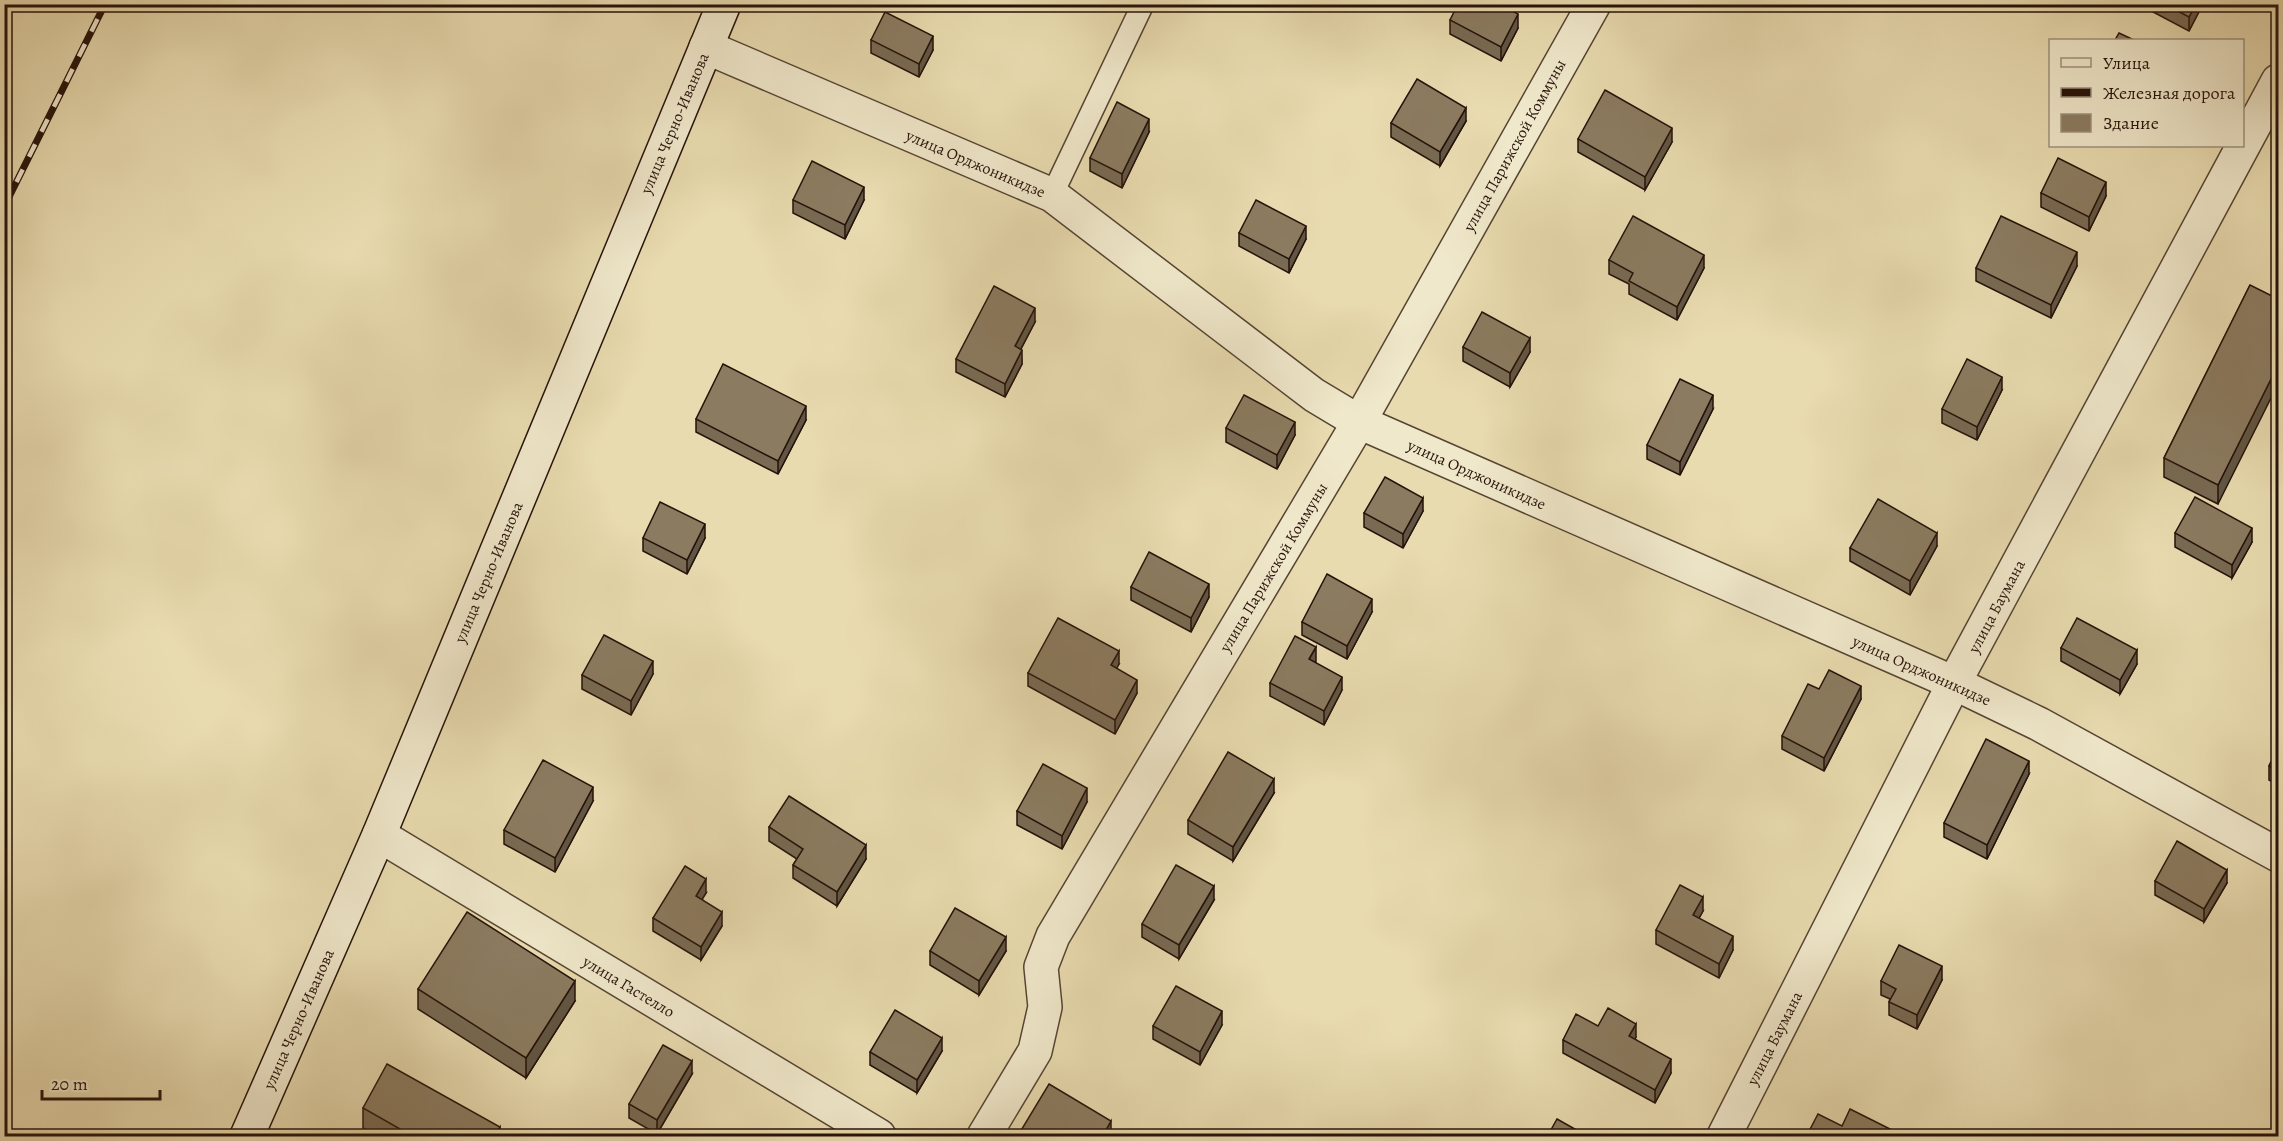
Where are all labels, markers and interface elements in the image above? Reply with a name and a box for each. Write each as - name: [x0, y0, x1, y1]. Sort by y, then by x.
- legend: [2049, 39, 2244, 147]
- street label: улица Черно-Иванова: [635, 49, 715, 198]
- text: Улица: [2103, 51, 2151, 75]
- street label: улица Парижской Коммуны: [1458, 55, 1572, 237]
- text: Железная дорога: [2103, 81, 2236, 105]
- text: Здание: [2103, 111, 2159, 135]
- street label: улица Орджоникидзе: [902, 124, 1049, 203]
- street label: улица Орджоникидзе: [1403, 434, 1549, 515]
- street label: улица Парижской Коммуны: [1214, 479, 1333, 657]
- street label: улица Черно-Иванова: [449, 498, 529, 647]
- street label: улица Баумана: [1963, 555, 2031, 658]
- street label: улица Орджоникидзе: [1848, 630, 1994, 711]
- street label: улица Черно-Иванова: [258, 945, 340, 1094]
- street label: улица Гастелло: [578, 950, 679, 1023]
- street label: улица Баумана: [1741, 987, 1808, 1090]
- scale bar: [42, 1063, 160, 1101]
- text: 20 m: [51, 1072, 88, 1096]

